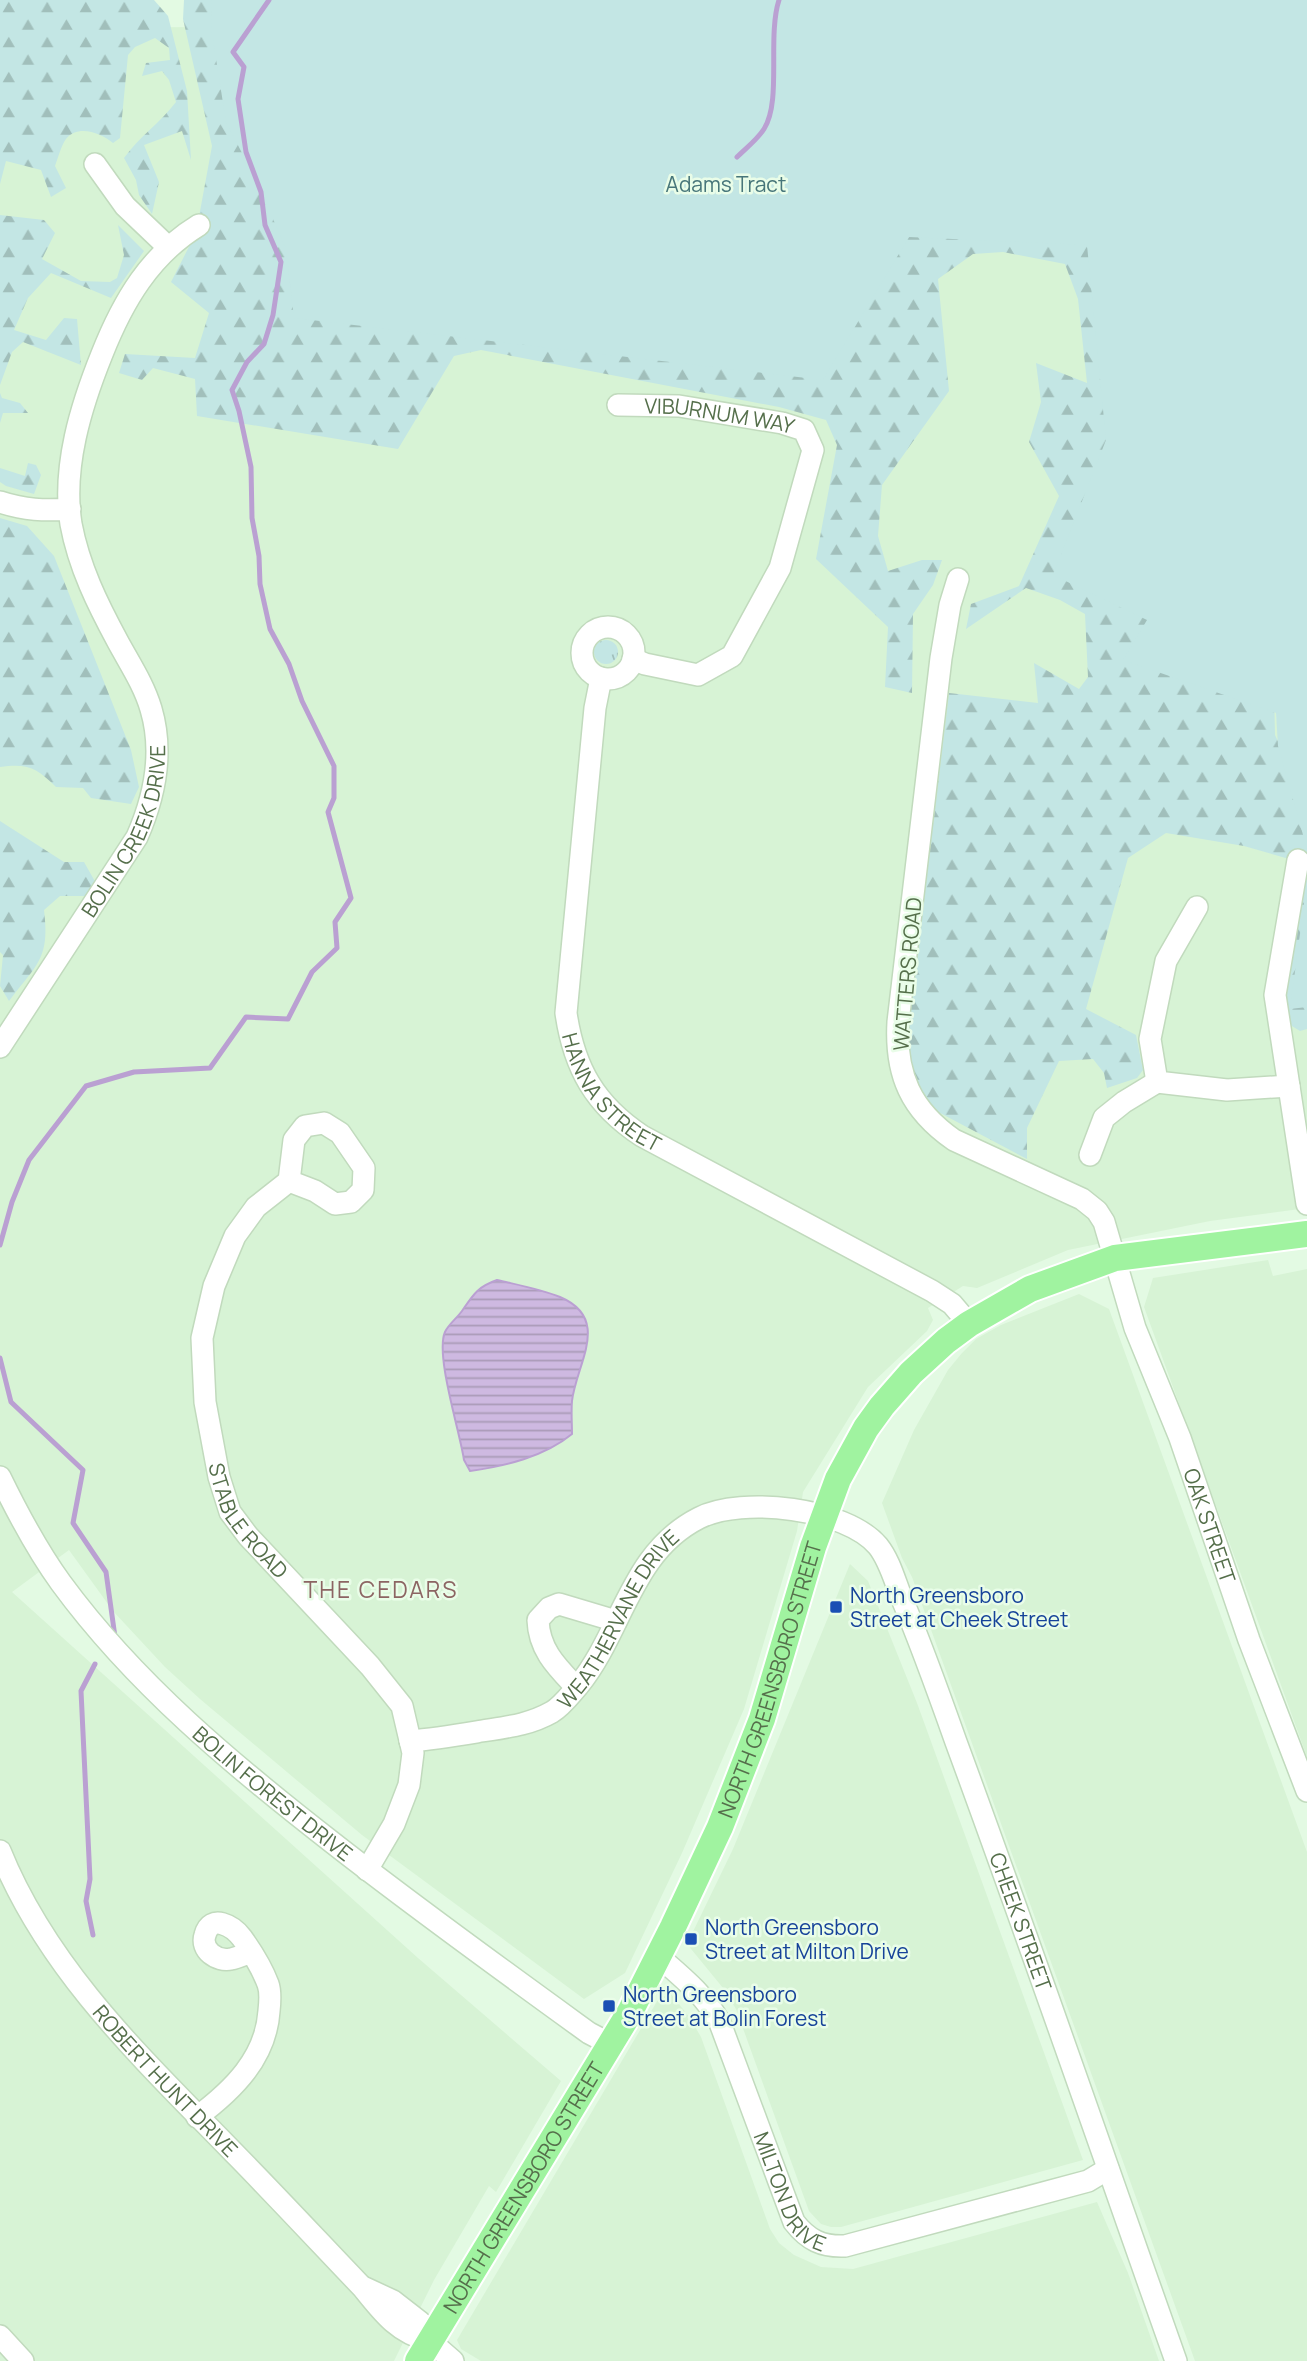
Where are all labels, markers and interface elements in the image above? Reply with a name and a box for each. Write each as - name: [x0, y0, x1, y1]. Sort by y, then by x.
- park label: Adams Tract: [666, 170, 786, 198]
- street label: VIBURNUM WAY: [644, 391, 798, 440]
- street label: BOLIN CREEK DRIVE: [75, 745, 171, 922]
- street label: WATTERS ROAD: [886, 896, 928, 1052]
- street label: HANNA STREET: [556, 1030, 667, 1158]
- street label: STABLE ROAD: [203, 1461, 294, 1584]
- street label: OAK STREET: [1177, 1464, 1243, 1587]
- street label: WEATHERVANE DRIVE: [551, 1523, 685, 1715]
- street label: NORTH GREENSBORO STREET: [711, 1538, 828, 1822]
- district label: THE CEDARS: [304, 1573, 458, 1605]
- place label: North Greensboro Street at Cheek Street: [850, 1581, 1069, 1633]
- marker: North Greensboro Street at Cheek Street: [828, 1599, 844, 1615]
- street label: BOLIN FOREST DRIVE: [187, 1720, 358, 1867]
- street label: CHEEK STREET: [983, 1849, 1059, 1995]
- place label: North Greensboro Street at Milton Drive: [705, 1913, 909, 1965]
- marker: North Greensboro Street at Milton Drive: [683, 1931, 699, 1947]
- place label: North Greensboro Street at Bolin Forest: [623, 1980, 827, 2032]
- marker: North Greensboro Street at Bolin Forest: [601, 1998, 617, 2014]
- street label: ROBERT HUNT DRIVE: [87, 1999, 244, 2163]
- street label: NORTH GREENSBORO STREET: [436, 2056, 611, 2318]
- street label: MILTON DRIVE: [748, 2128, 830, 2258]

